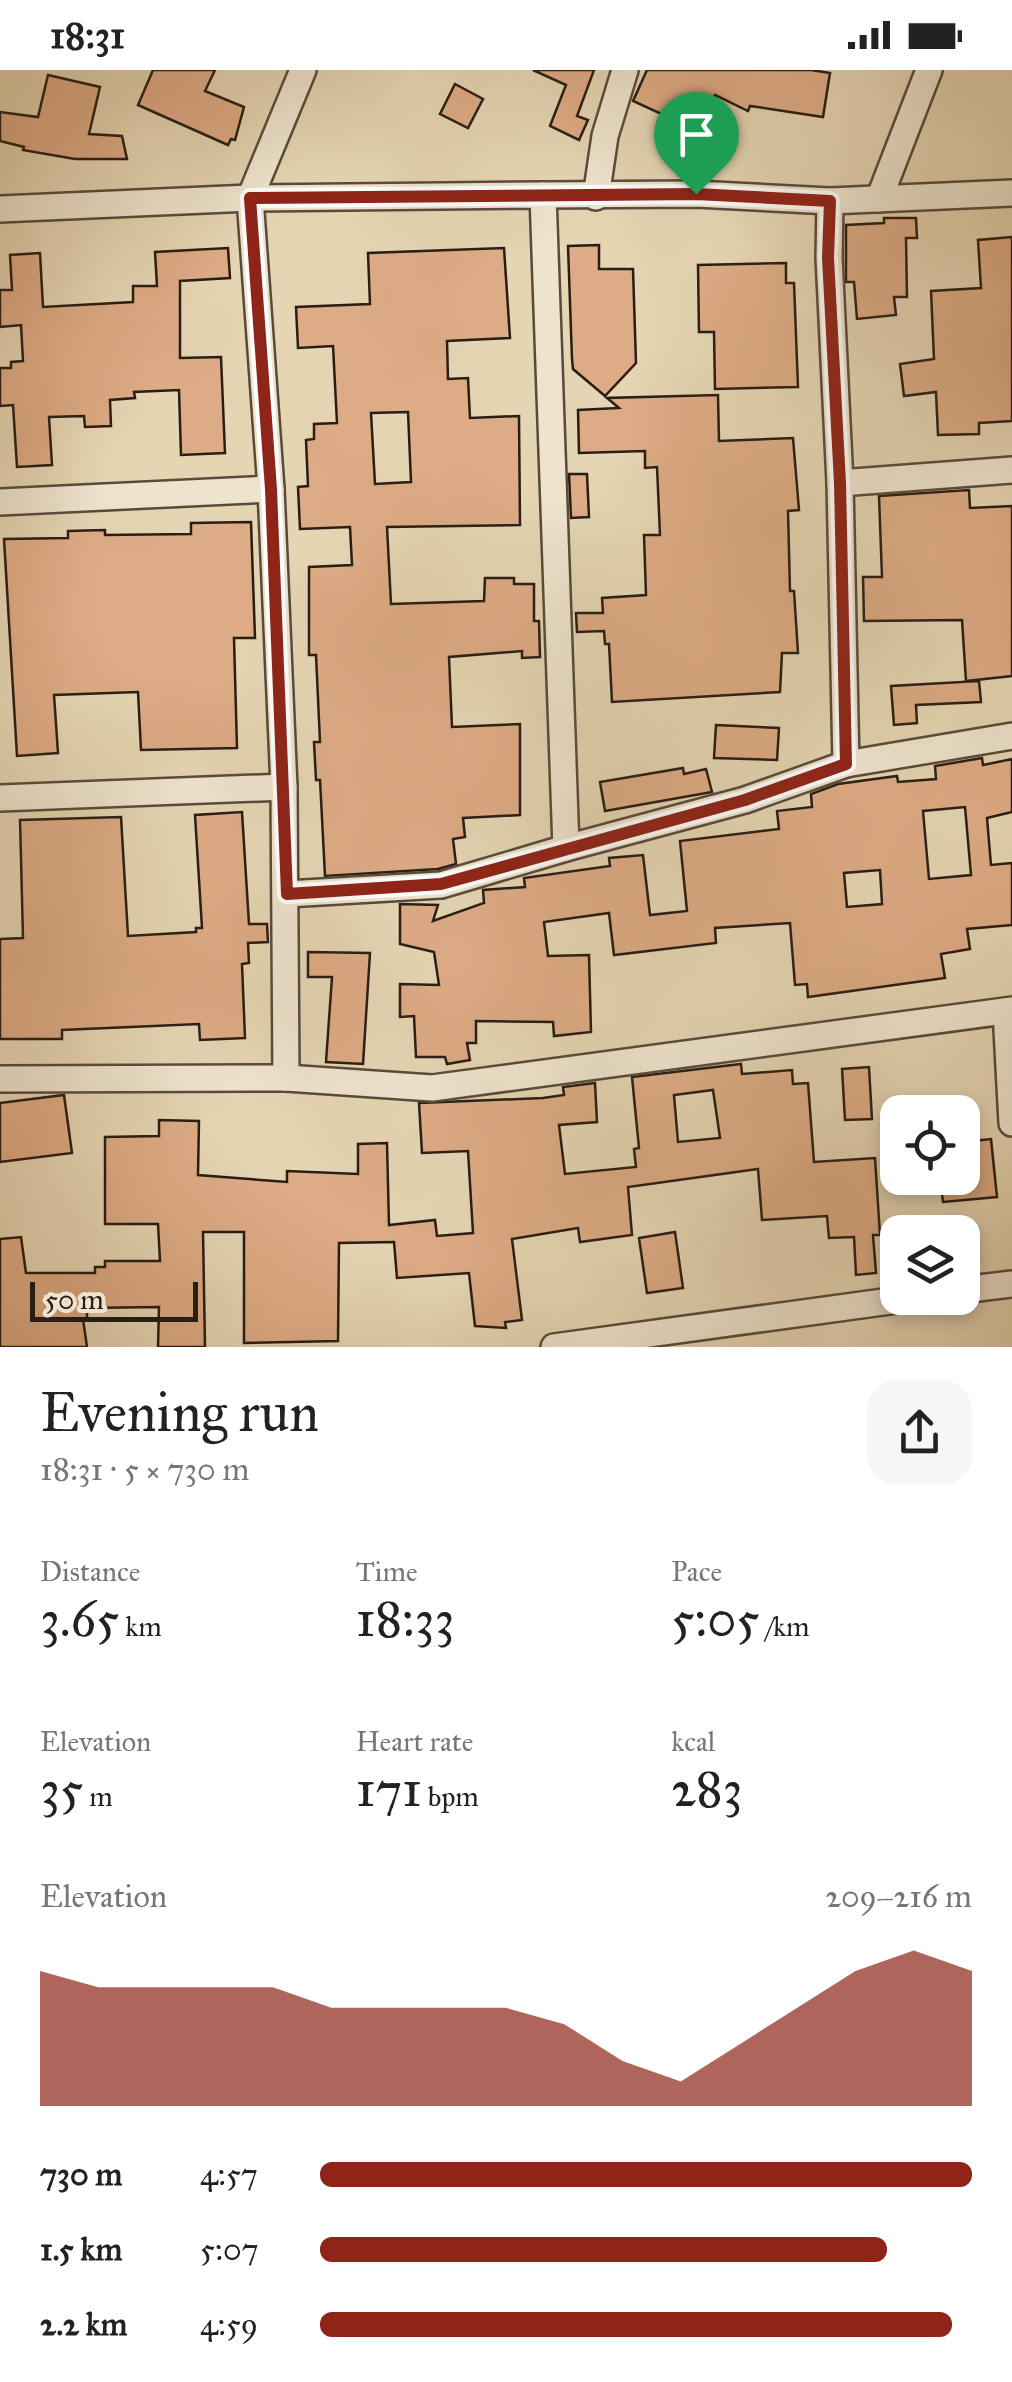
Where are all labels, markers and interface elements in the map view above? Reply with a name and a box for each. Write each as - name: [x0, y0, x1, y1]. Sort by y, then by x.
- text: 18:31: [50, 12, 125, 58]
- pin: [654, 92, 739, 195]
- icon: arrive: [669, 107, 724, 162]
- map controls: [880, 1095, 980, 1315]
- button: locate: [880, 1095, 980, 1195]
- button: layers: [880, 1215, 980, 1315]
- scale bar: [30, 1277, 198, 1322]
- text: 50 m: [45, 1282, 104, 1317]
- text: Evening run: [40, 1379, 319, 1446]
- button: share: [867, 1380, 972, 1485]
- text: 18:31 · 5 × 730 m: [40, 1450, 249, 1489]
- text: Distance: [40, 1554, 140, 1589]
- text: Time: [356, 1554, 418, 1589]
- text: Pace: [671, 1554, 722, 1589]
- text: 3.65: [40, 1589, 119, 1650]
- text: 18:33: [356, 1589, 455, 1650]
- text: 5:05: [671, 1589, 760, 1650]
- text: km: [119, 1609, 162, 1644]
- text: /km: [760, 1609, 810, 1644]
- text: Elevation: [40, 1724, 151, 1759]
- text: Heart rate: [356, 1724, 473, 1759]
- text: kcal: [671, 1724, 715, 1759]
- text: 35: [40, 1759, 83, 1820]
- text: 171: [356, 1759, 422, 1820]
- text: 283: [671, 1759, 743, 1820]
- text: m: [83, 1779, 113, 1814]
- text: bpm: [422, 1779, 479, 1814]
- text: Elevation: [40, 1877, 167, 1916]
- text: 209–216 m: [825, 1877, 972, 1916]
- text: 730 m: [40, 2155, 122, 2194]
- text: 4:57: [200, 2155, 258, 2194]
- text: 1.5 km: [40, 2230, 122, 2269]
- text: 5:07: [200, 2230, 259, 2269]
- text: 2.2 km: [40, 2305, 128, 2344]
- text: 4:59: [200, 2305, 258, 2344]

